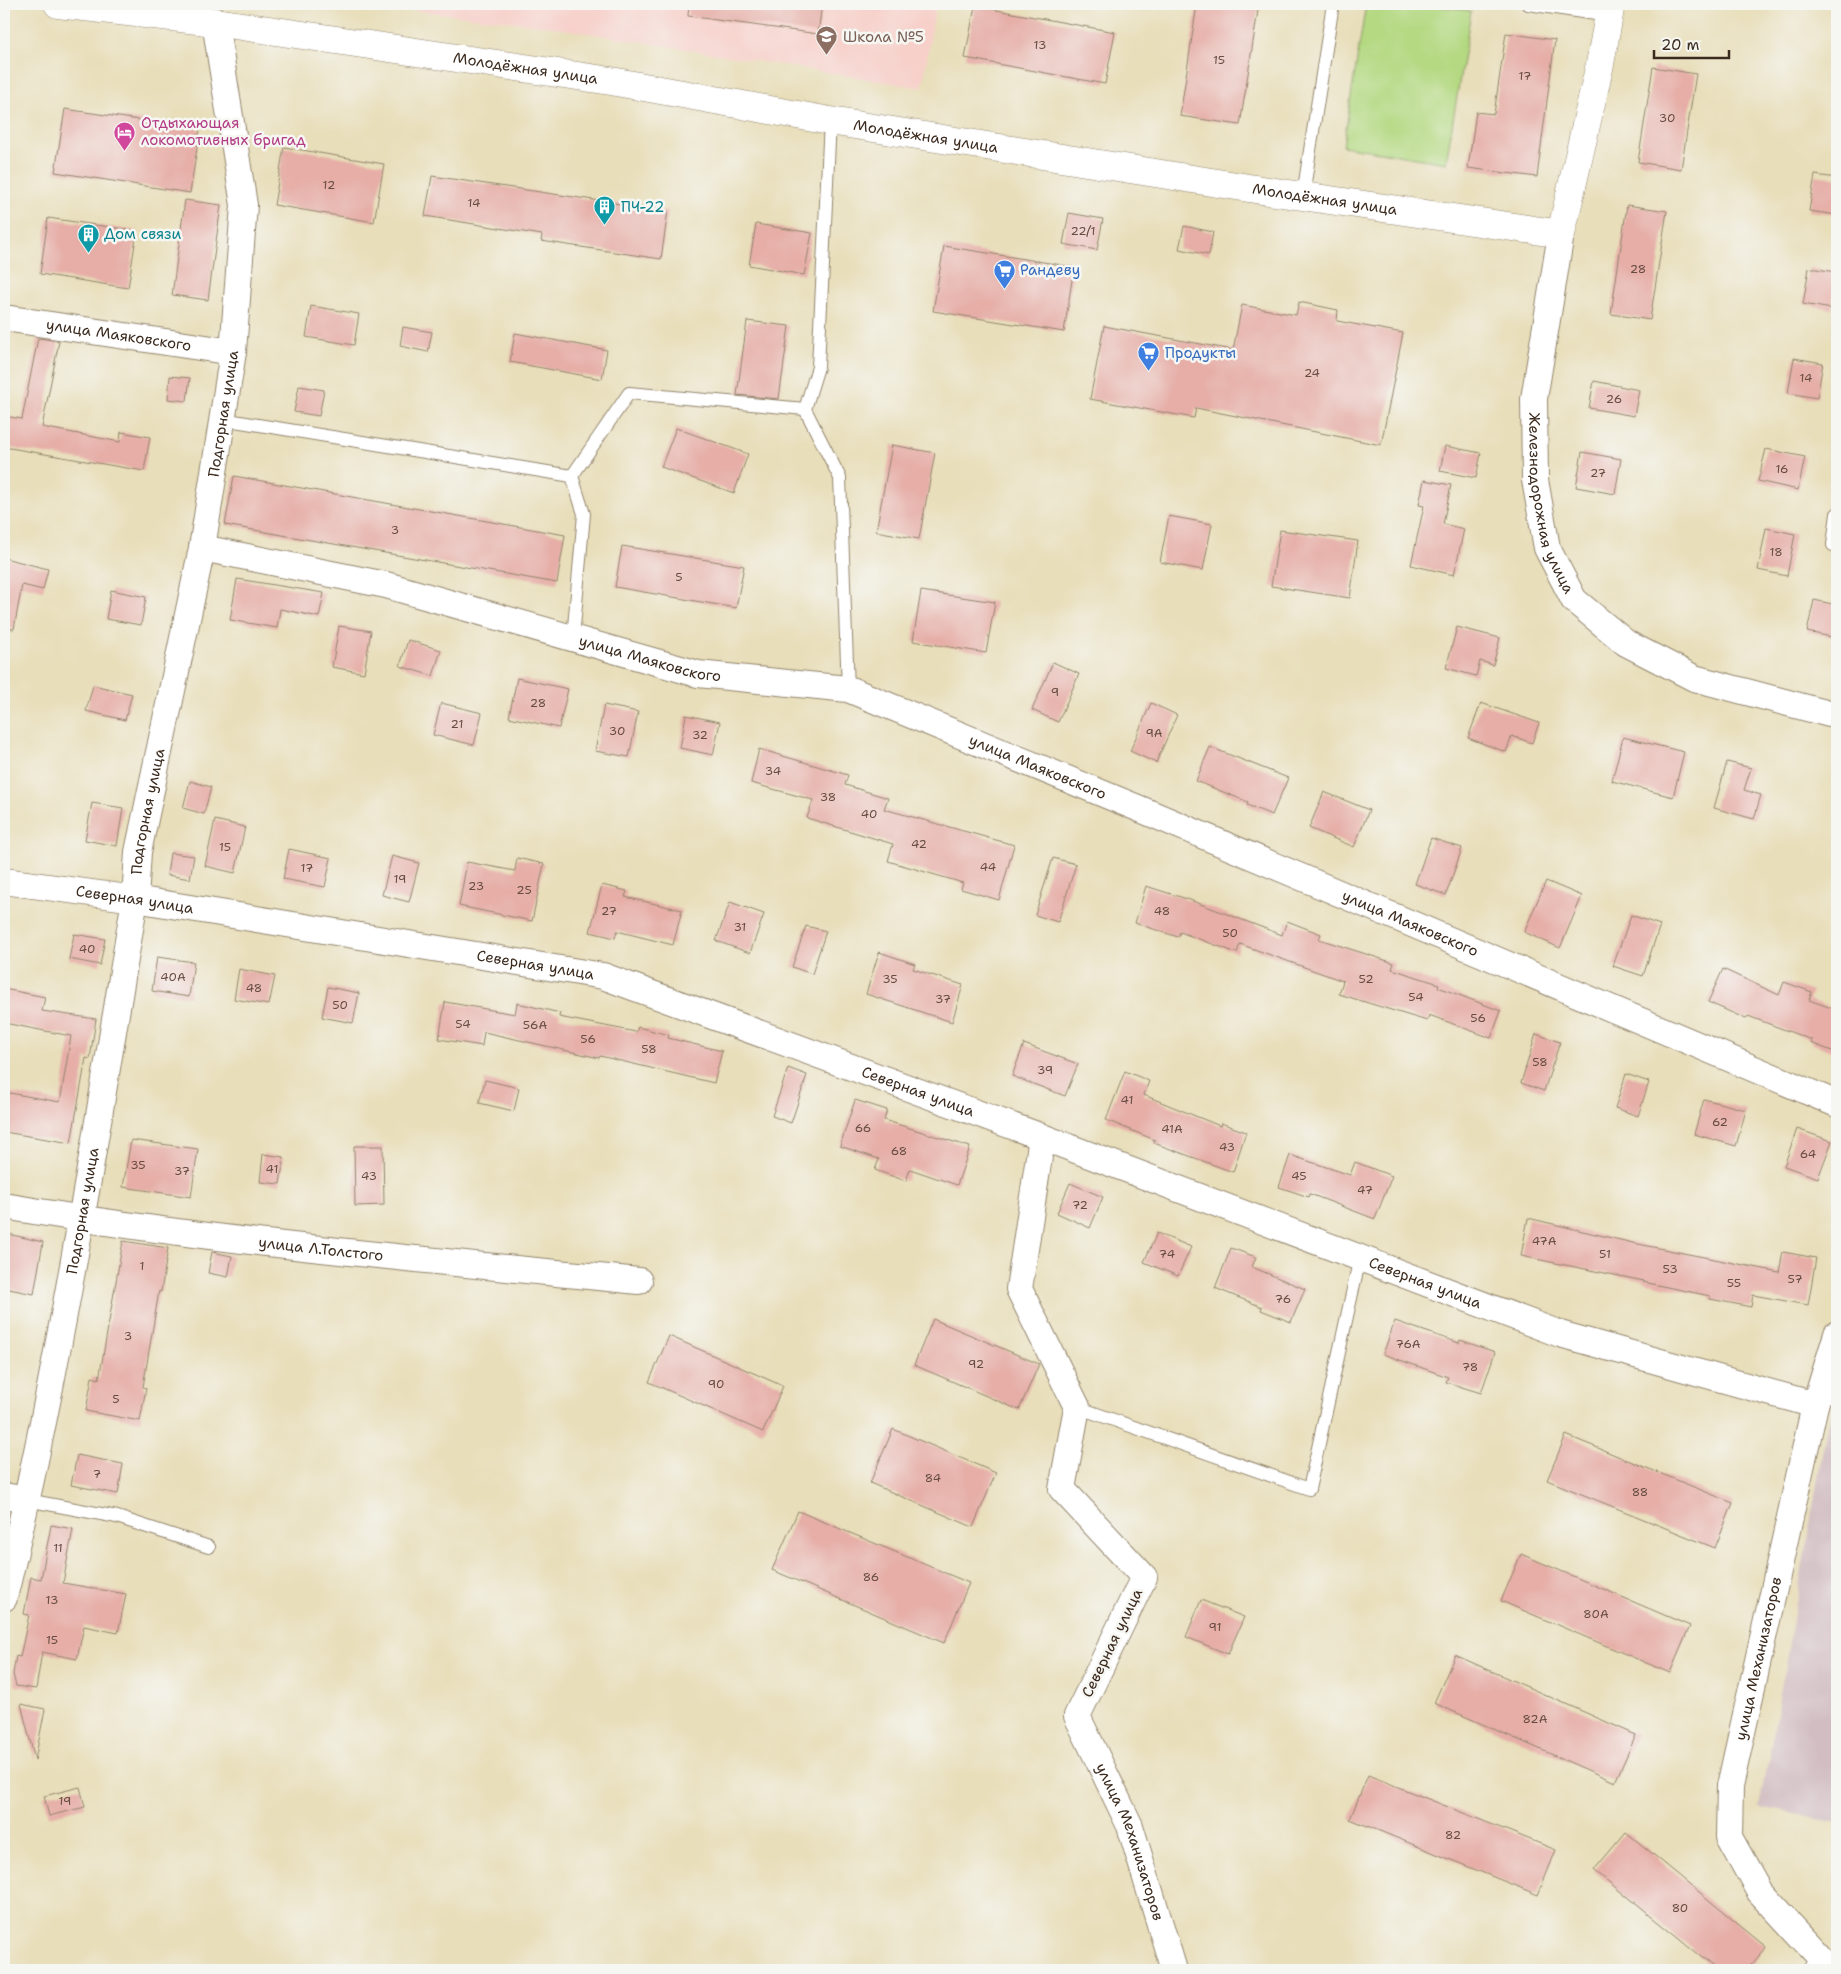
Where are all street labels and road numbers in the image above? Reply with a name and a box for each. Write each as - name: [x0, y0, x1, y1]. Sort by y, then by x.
- street label: Молодёжная улица: [452, 48, 600, 89]
- street label: Молодёжная улица: [852, 115, 1000, 158]
- street label: Молодёжная улица: [1251, 179, 1399, 220]
- street label: улица Маяковского: [45, 314, 193, 356]
- street label: Подгорная улица: [203, 348, 243, 479]
- street label: Железнодорожная улица: [1524, 412, 1579, 598]
- street label: улица Маяковского: [577, 631, 722, 686]
- street label: улица Маяковского: [966, 730, 1109, 804]
- street label: Подгорная улица: [127, 746, 170, 875]
- street label: Северная улица: [74, 881, 196, 919]
- street label: улица Маяковского: [1339, 886, 1482, 961]
- street label: Северная улица: [475, 945, 596, 985]
- street label: Северная улица: [859, 1062, 978, 1122]
- street label: Подгорная улица: [62, 1145, 104, 1276]
- street label: улица Л.Толстого: [258, 1232, 384, 1266]
- street label: Северная улица: [1366, 1252, 1485, 1313]
- street label: улица Механизаторов: [1730, 1575, 1786, 1742]
- street label: Северная улица: [1077, 1585, 1147, 1701]
- street label: улица Механизаторов: [1091, 1760, 1168, 1923]

